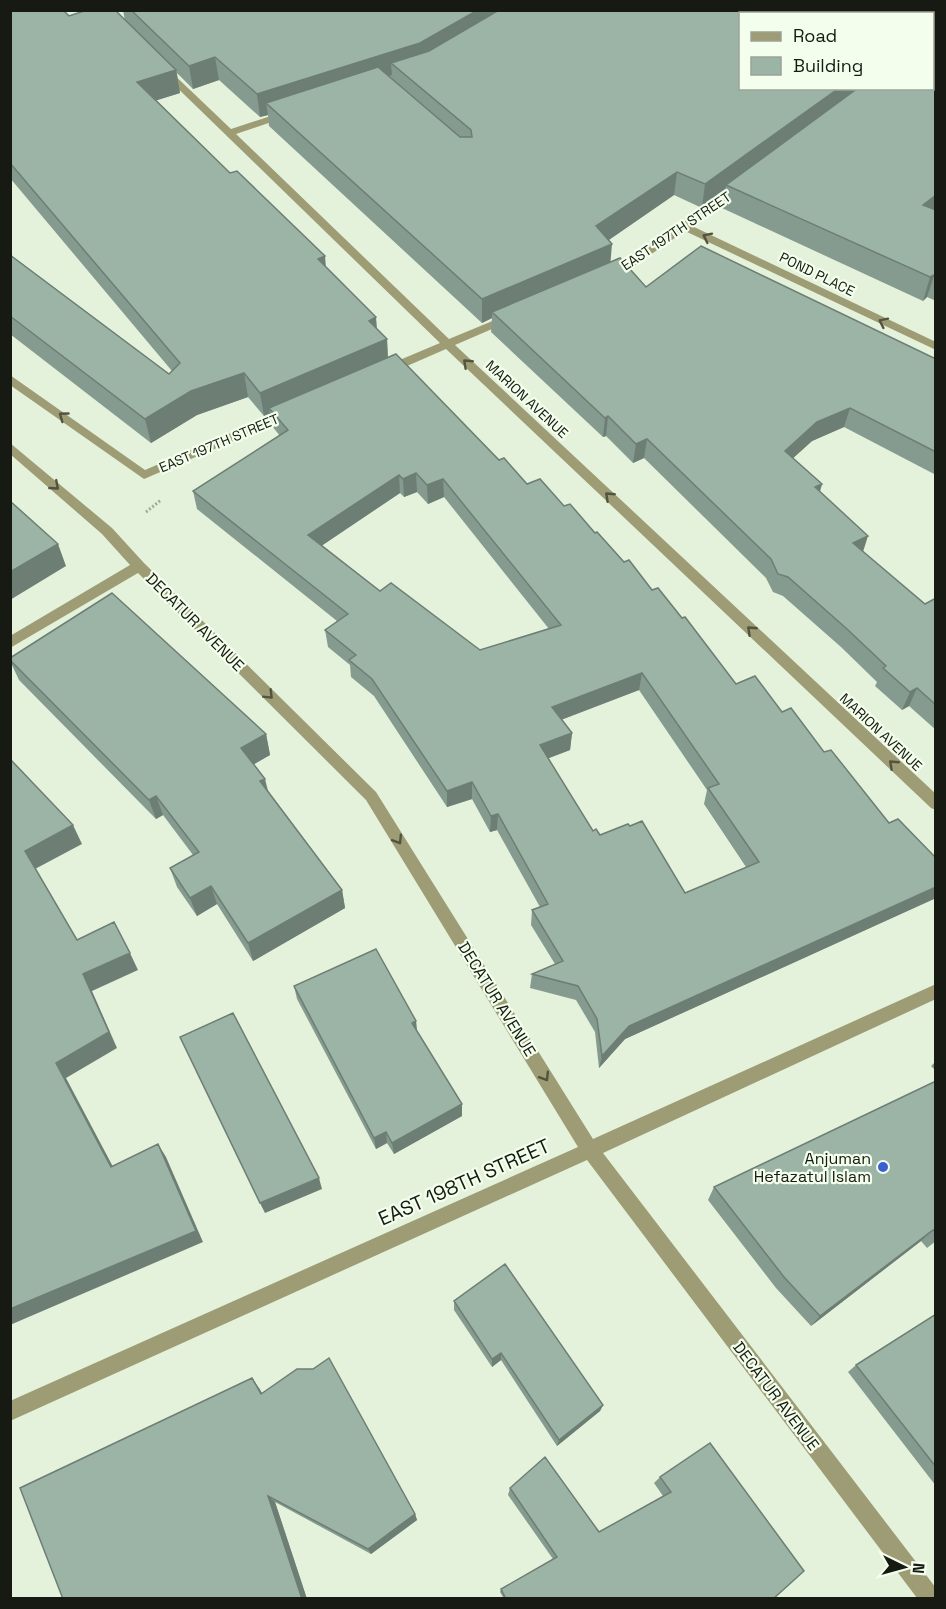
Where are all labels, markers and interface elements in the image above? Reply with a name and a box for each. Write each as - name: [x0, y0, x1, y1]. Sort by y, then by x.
- legend: [739, 12, 934, 90]
- text: Road: [793, 24, 837, 47]
- text: Building: [793, 54, 863, 77]
- street label: EAST 197TH STREET: [618, 188, 734, 274]
- one-way arrow: [702, 233, 713, 245]
- street label: POND PLACE: [776, 248, 858, 300]
- one-way arrow: [878, 317, 889, 329]
- street label: MARION AVENUE: [482, 356, 572, 442]
- one-way arrow: [463, 359, 473, 370]
- street label: EAST 197TH STREET: [156, 410, 282, 476]
- one-way arrow: [58, 412, 69, 423]
- one-way arrow: [48, 478, 59, 489]
- one-way arrow: [605, 493, 616, 504]
- street label: DECATUR AVENUE: [141, 568, 249, 676]
- one-way arrow: [747, 626, 758, 637]
- one-way arrow: [263, 688, 273, 699]
- street label: MARION AVENUE: [836, 689, 926, 775]
- one-way arrow: [889, 760, 900, 771]
- one-way arrow: [391, 834, 403, 844]
- street label: DECATUR AVENUE: [453, 938, 541, 1060]
- one-way arrow: [538, 1071, 550, 1081]
- street label: EAST 198TH STREET: [374, 1132, 554, 1232]
- place label: Anjuman Hefazatul Islam: [754, 1148, 871, 1187]
- marker: Anjuman Hefazatul Islam: [876, 1160, 890, 1174]
- street label: DECATUR AVENUE: [728, 1337, 824, 1455]
- north arrow: [874, 1537, 934, 1597]
- text: N: [908, 1562, 929, 1575]

